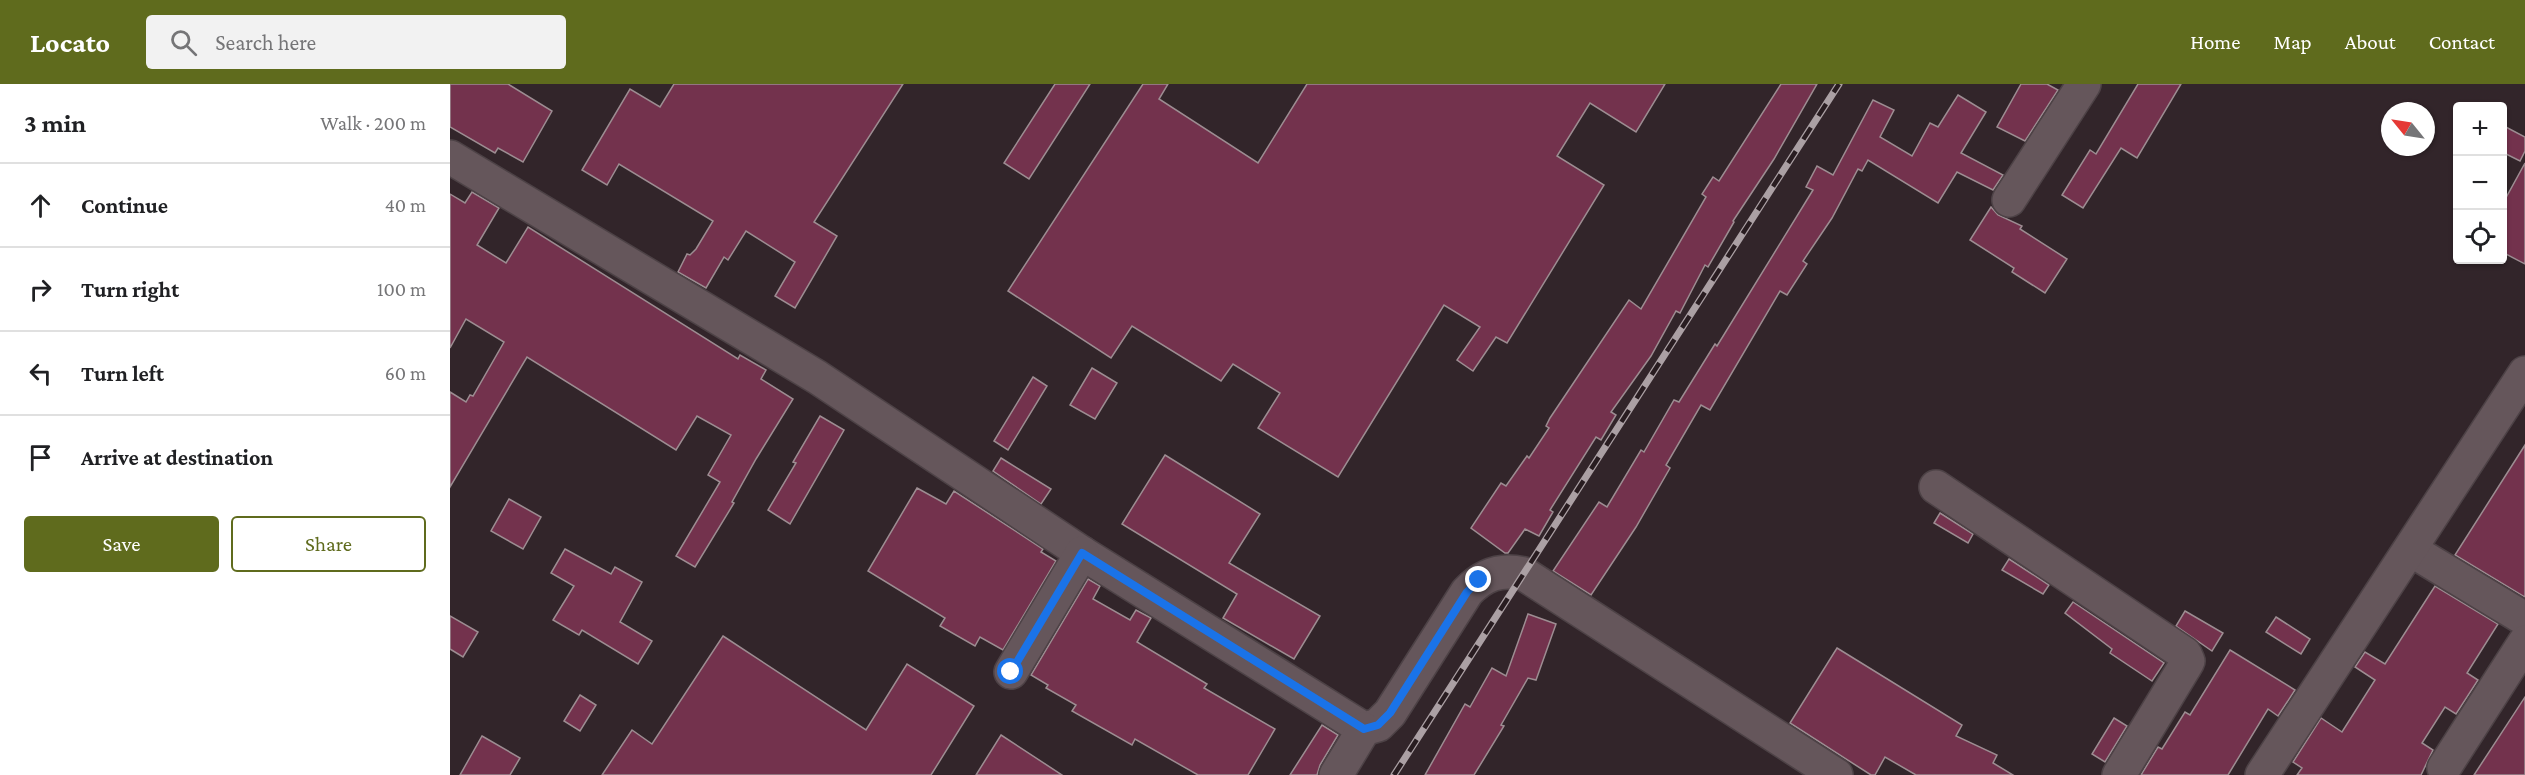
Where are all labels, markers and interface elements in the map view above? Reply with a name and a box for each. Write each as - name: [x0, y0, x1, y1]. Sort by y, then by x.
- search box: [146, 15, 566, 69]
- icon: search: [167, 26, 200, 59]
- text: Locato: [30, 27, 110, 58]
- text: Search here: [215, 30, 316, 55]
- text: Home: [2190, 30, 2240, 54]
- text: Map: [2273, 30, 2312, 54]
- text: About: [2345, 30, 2396, 54]
- text: Contact: [2429, 30, 2495, 54]
- north arrow: [2381, 102, 2435, 156]
- map controls: [2453, 102, 2507, 264]
- button: +: [2453, 102, 2507, 156]
- text: 3 min: [24, 109, 86, 138]
- text: Walk · 200 m: [320, 112, 426, 134]
- button: −: [2453, 156, 2507, 210]
- icon: ahead: [24, 189, 57, 222]
- text: Continue: [81, 193, 168, 218]
- text: 40 m: [385, 194, 426, 216]
- button: locate: [2453, 210, 2507, 264]
- icon: right: [24, 273, 57, 306]
- text: Turn right: [81, 277, 179, 302]
- text: 100 m: [377, 278, 426, 300]
- icon: left: [24, 357, 57, 390]
- text: Turn left: [81, 361, 164, 386]
- text: 60 m: [385, 362, 426, 384]
- icon: arrive: [24, 441, 57, 474]
- text: Arrive at destination: [81, 445, 273, 470]
- button: Save: [24, 516, 219, 572]
- button: Share: [231, 516, 426, 572]
- route end: [1465, 566, 1491, 592]
- route start: [997, 658, 1023, 684]

